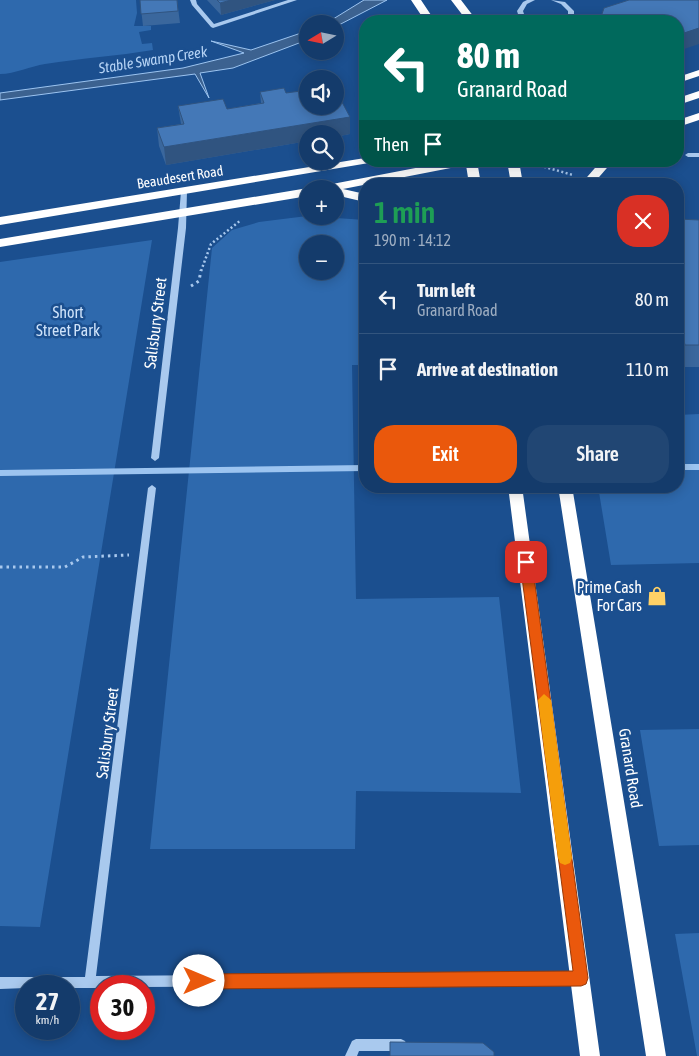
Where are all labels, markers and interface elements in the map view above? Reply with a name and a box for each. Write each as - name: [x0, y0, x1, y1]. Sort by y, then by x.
- north arrow: [299, 15, 344, 60]
- map controls: [299, 15, 344, 280]
- icon: left: [374, 35, 439, 100]
- text: 80 m: [457, 35, 520, 75]
- water label: Stable Swamp Creek: [96, 42, 209, 77]
- button: sound: [299, 70, 344, 115]
- text: Granard Road: [457, 76, 568, 102]
- button: search: [299, 125, 344, 170]
- icon: arrive: [419, 130, 447, 158]
- text: Then: [374, 133, 409, 155]
- street label: Beaudesert Road: [136, 162, 224, 192]
- button: +: [299, 180, 344, 225]
- text: 1 min: [374, 195, 435, 229]
- button: close: [617, 195, 669, 247]
- text: 190 m · 14:12: [374, 231, 451, 249]
- button: −: [299, 235, 344, 280]
- street label: Salisbury Street: [140, 276, 171, 370]
- text: Turn left: [417, 279, 475, 301]
- icon: left: [374, 285, 402, 313]
- text: 80 m: [635, 288, 669, 310]
- text: Granard Road: [417, 301, 498, 319]
- park label: Short Street Park: [36, 303, 100, 339]
- icon: arrive: [374, 355, 402, 383]
- text: Arrive at destination: [417, 358, 558, 380]
- text: 110 m: [626, 358, 669, 380]
- button: Exit: [374, 425, 517, 483]
- button: Share: [527, 425, 669, 483]
- pin: [505, 541, 547, 583]
- icon: arrive: [512, 548, 540, 576]
- place label: Prime Cash For Cars: [577, 578, 642, 614]
- shop icon: Prime Cash For Cars: [646, 585, 668, 607]
- street label: Salisbury Street: [92, 686, 123, 780]
- street label: Granard Road: [616, 727, 646, 809]
- position arrow: [172, 954, 224, 1006]
- speed limit sign: 30: [90, 975, 155, 1040]
- text: 27: [36, 987, 59, 1015]
- text: km/h: [36, 1013, 59, 1027]

